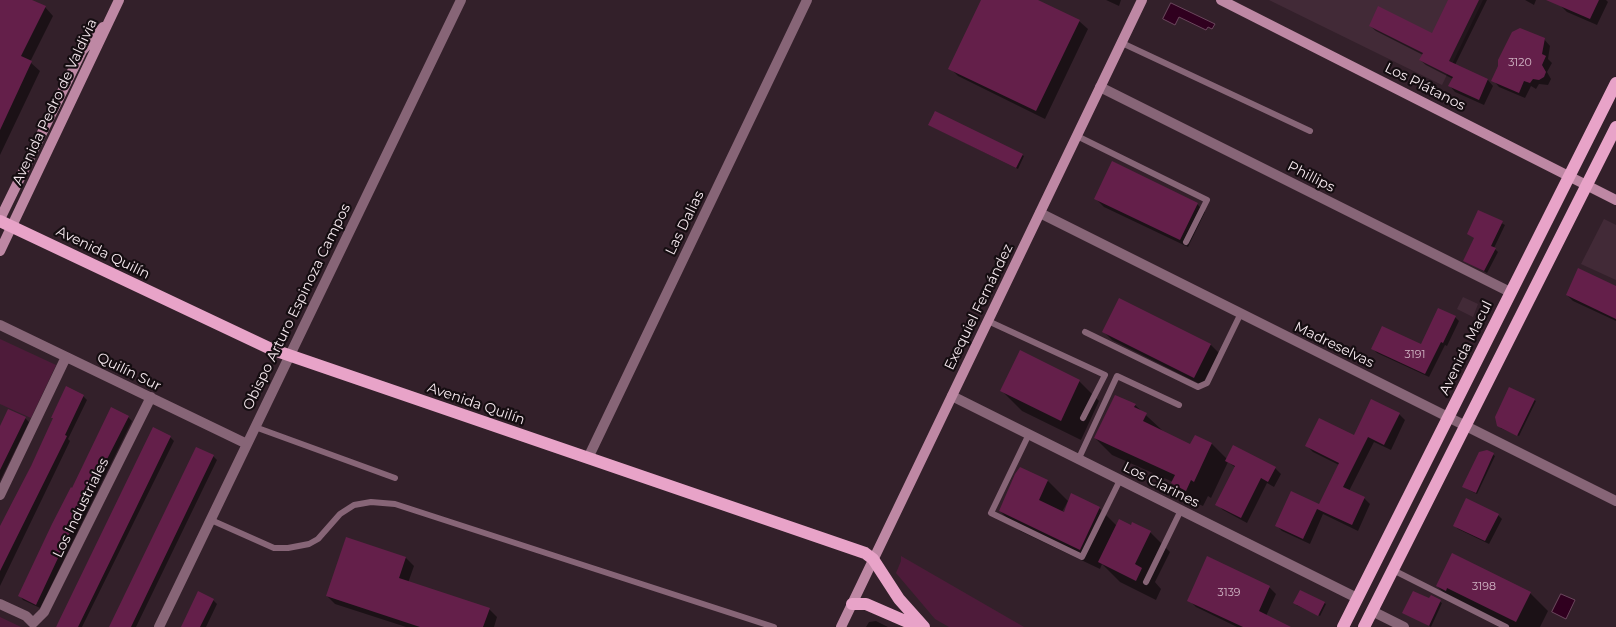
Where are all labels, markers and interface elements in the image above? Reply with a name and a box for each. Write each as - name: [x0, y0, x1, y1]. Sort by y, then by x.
- street label: Avenida Pedro de Valdivia: [9, 16, 101, 188]
- house number: 3120: [1508, 56, 1532, 70]
- street label: Los Plátanos: [1382, 59, 1468, 115]
- street label: Phillips: [1285, 158, 1337, 196]
- street label: Las Dalias: [662, 188, 708, 258]
- street label: Obispo Arturo Espinoza Campos: [240, 201, 354, 413]
- street label: Avenida Quilín: [53, 223, 153, 283]
- street label: Exequiel Fernández: [941, 241, 1017, 373]
- street label: Avenida Macul: [1436, 298, 1496, 398]
- street label: Madreselvas: [1291, 318, 1377, 372]
- house number: 3191: [1405, 348, 1425, 362]
- street label: Quilín Sur: [94, 349, 164, 395]
- street label: Avenida Quilín: [425, 379, 527, 429]
- street label: Los Industriales: [50, 455, 112, 561]
- street label: Los Clarines: [1120, 459, 1202, 511]
- house number: 3198: [1472, 580, 1496, 594]
- house number: 3139: [1217, 586, 1241, 600]

